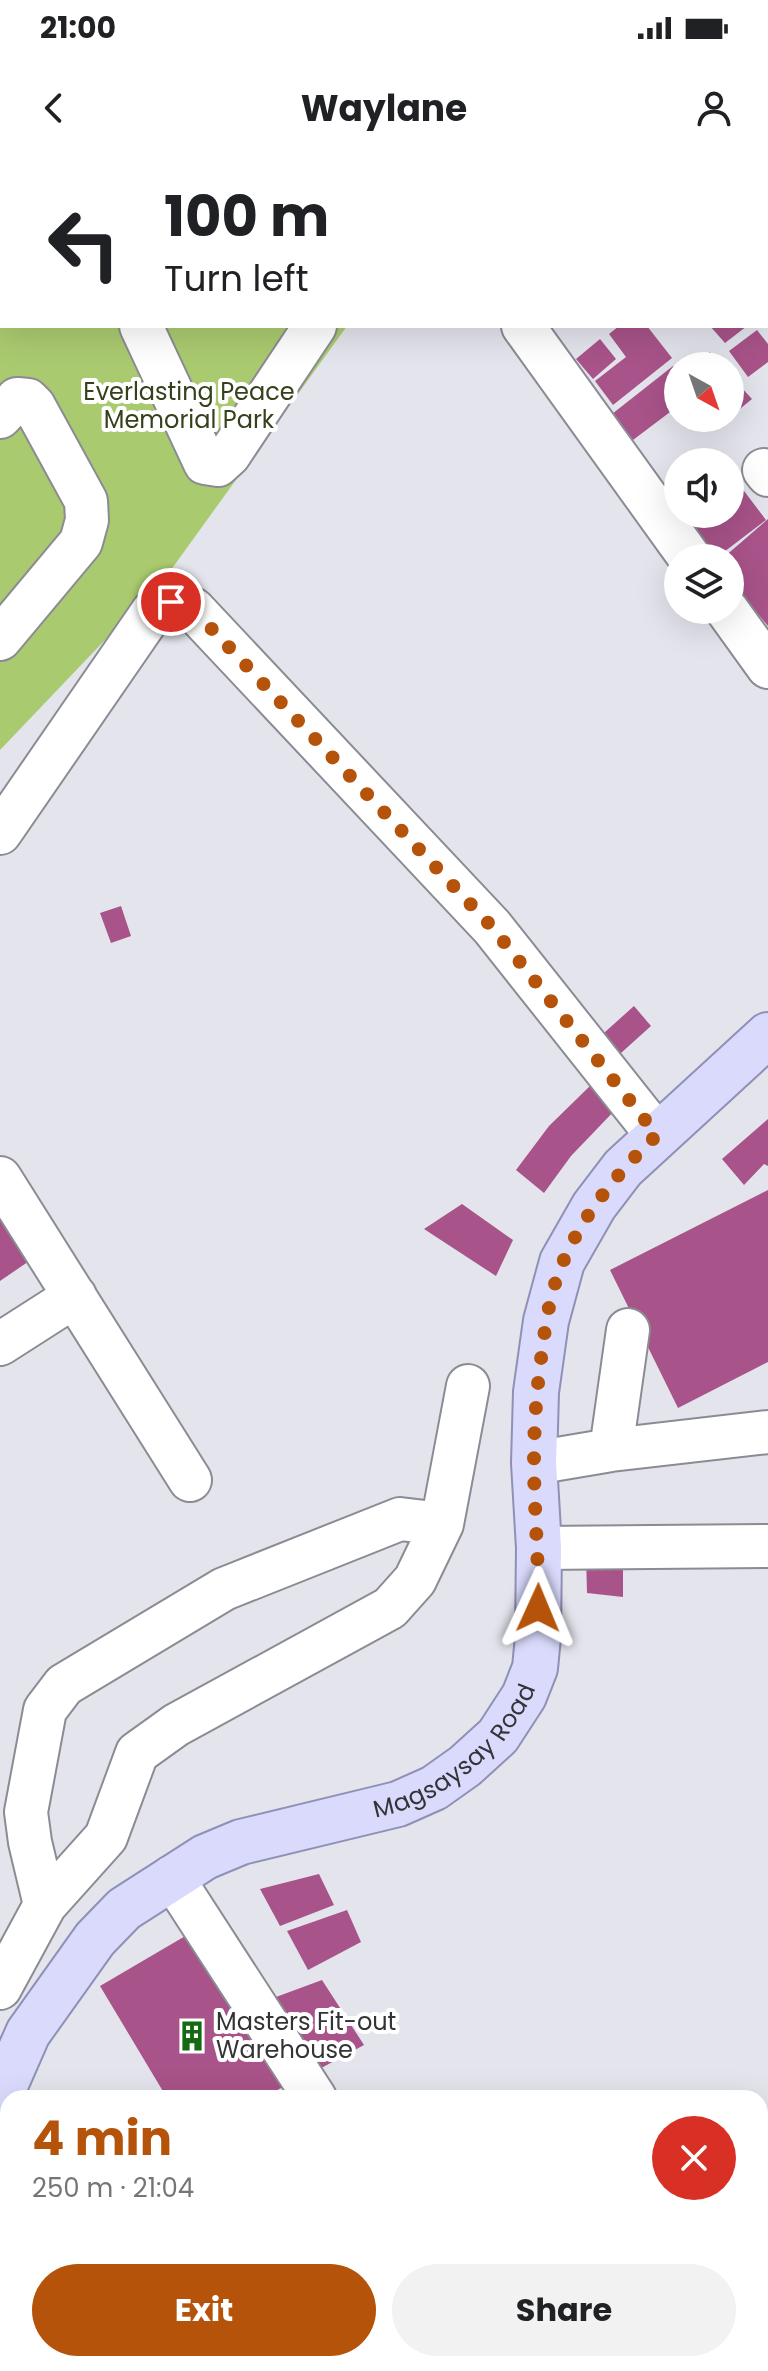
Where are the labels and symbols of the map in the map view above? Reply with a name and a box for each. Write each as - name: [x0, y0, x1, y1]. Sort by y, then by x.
- north arrow: [664, 352, 744, 432]
- park label: Everlasting Peace Memorial Park: [83, 375, 295, 436]
- pin: [137, 568, 205, 636]
- position arrow: [496, 1566, 580, 1650]
- street label: Magsaysay Road: [370, 1679, 543, 1825]
- place label: Masters Fit-out Warehouse: [216, 2005, 396, 2066]
- building icon: Masters Fit-out Warehouse: [175, 2019, 209, 2053]

